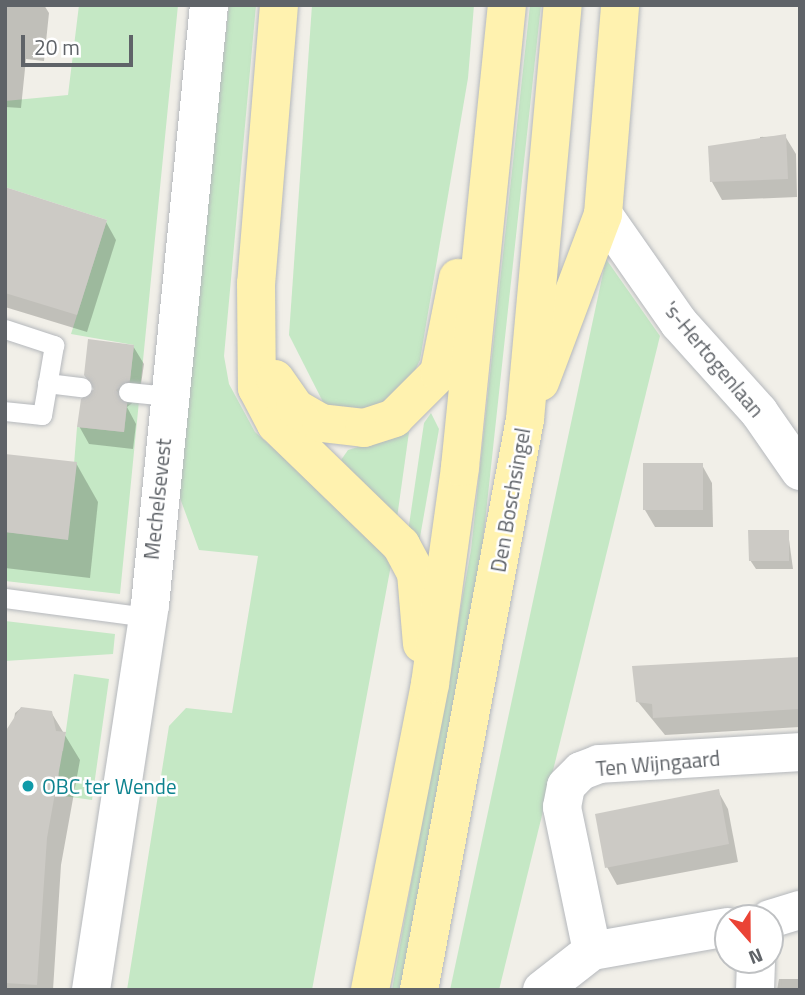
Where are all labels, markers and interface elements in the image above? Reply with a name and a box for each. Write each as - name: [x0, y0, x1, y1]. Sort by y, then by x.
- scale bar: [24, 21, 136, 65]
- text: 20 m: [34, 31, 80, 63]
- street label: 's-Hertogenlaan: [658, 296, 770, 422]
- street label: Den Boschsingel: [485, 426, 535, 574]
- street label: Mechelsevest: [138, 437, 176, 561]
- street label: Ten Wijngaard: [595, 745, 721, 781]
- place label: OBC ter Wende: [42, 773, 176, 799]
- marker: OBC ter Wende: [20, 778, 36, 794]
- north arrow: [714, 904, 784, 974]
- text: N: [745, 941, 767, 973]

